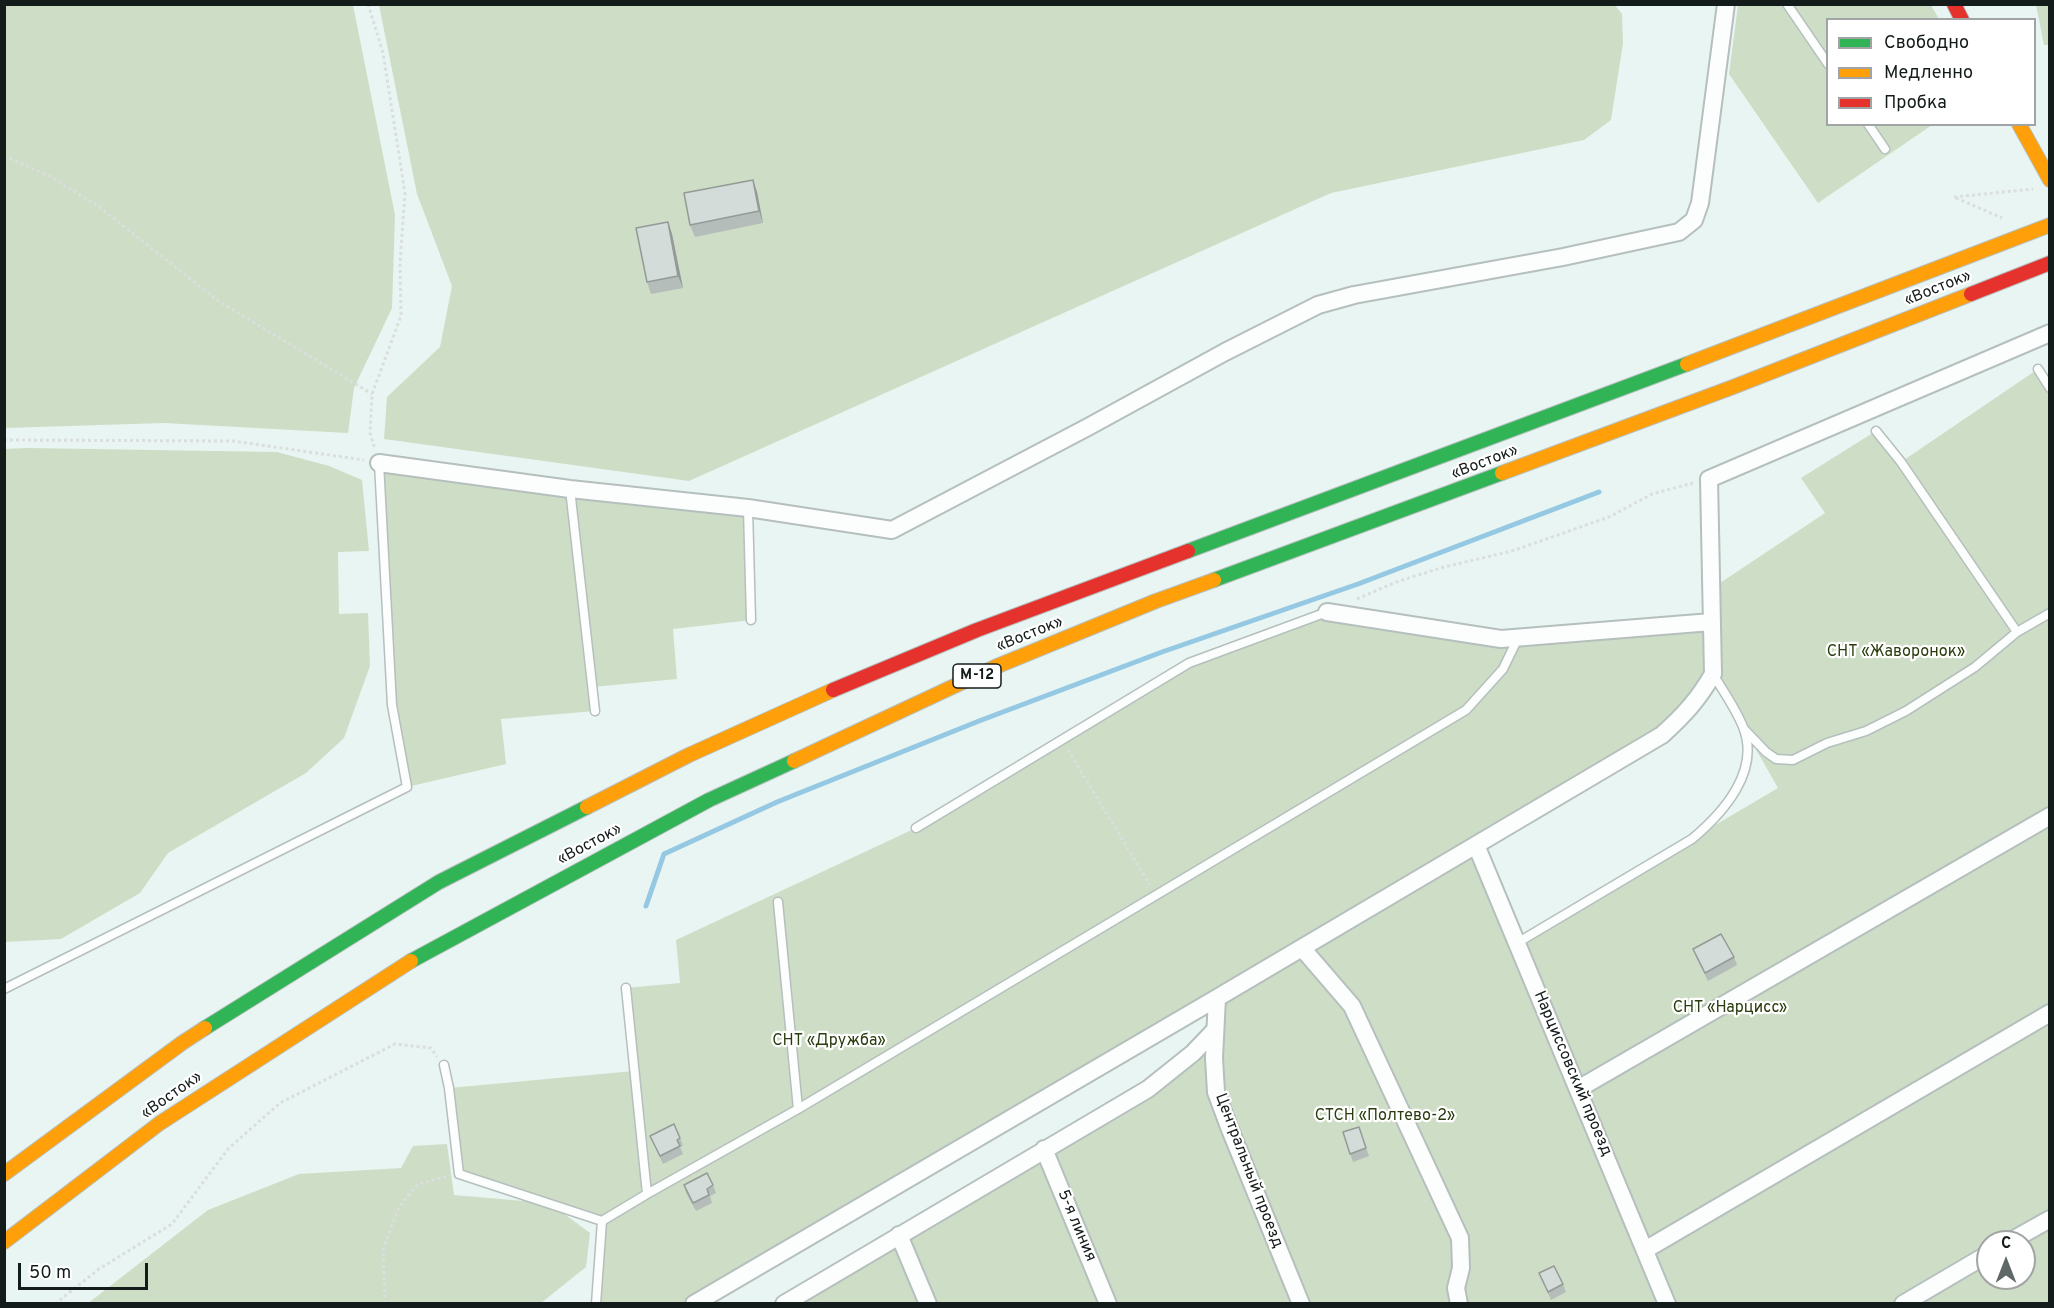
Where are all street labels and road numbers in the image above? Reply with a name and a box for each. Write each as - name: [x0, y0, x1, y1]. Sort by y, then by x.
- street label: «Восток»: [1902, 267, 1974, 311]
- street label: «Восток»: [1449, 442, 1521, 484]
- street label: «Восток»: [994, 613, 1066, 657]
- road number: М-12: [953, 664, 1001, 688]
- street label: «Восток»: [555, 820, 625, 870]
- street label: Нарциссовский проезд: [1529, 989, 1615, 1159]
- street label: «Восток»: [138, 1068, 206, 1124]
- street label: Центральный проезд: [1210, 1091, 1286, 1251]
- street label: 5-я линия: [1052, 1187, 1100, 1265]

